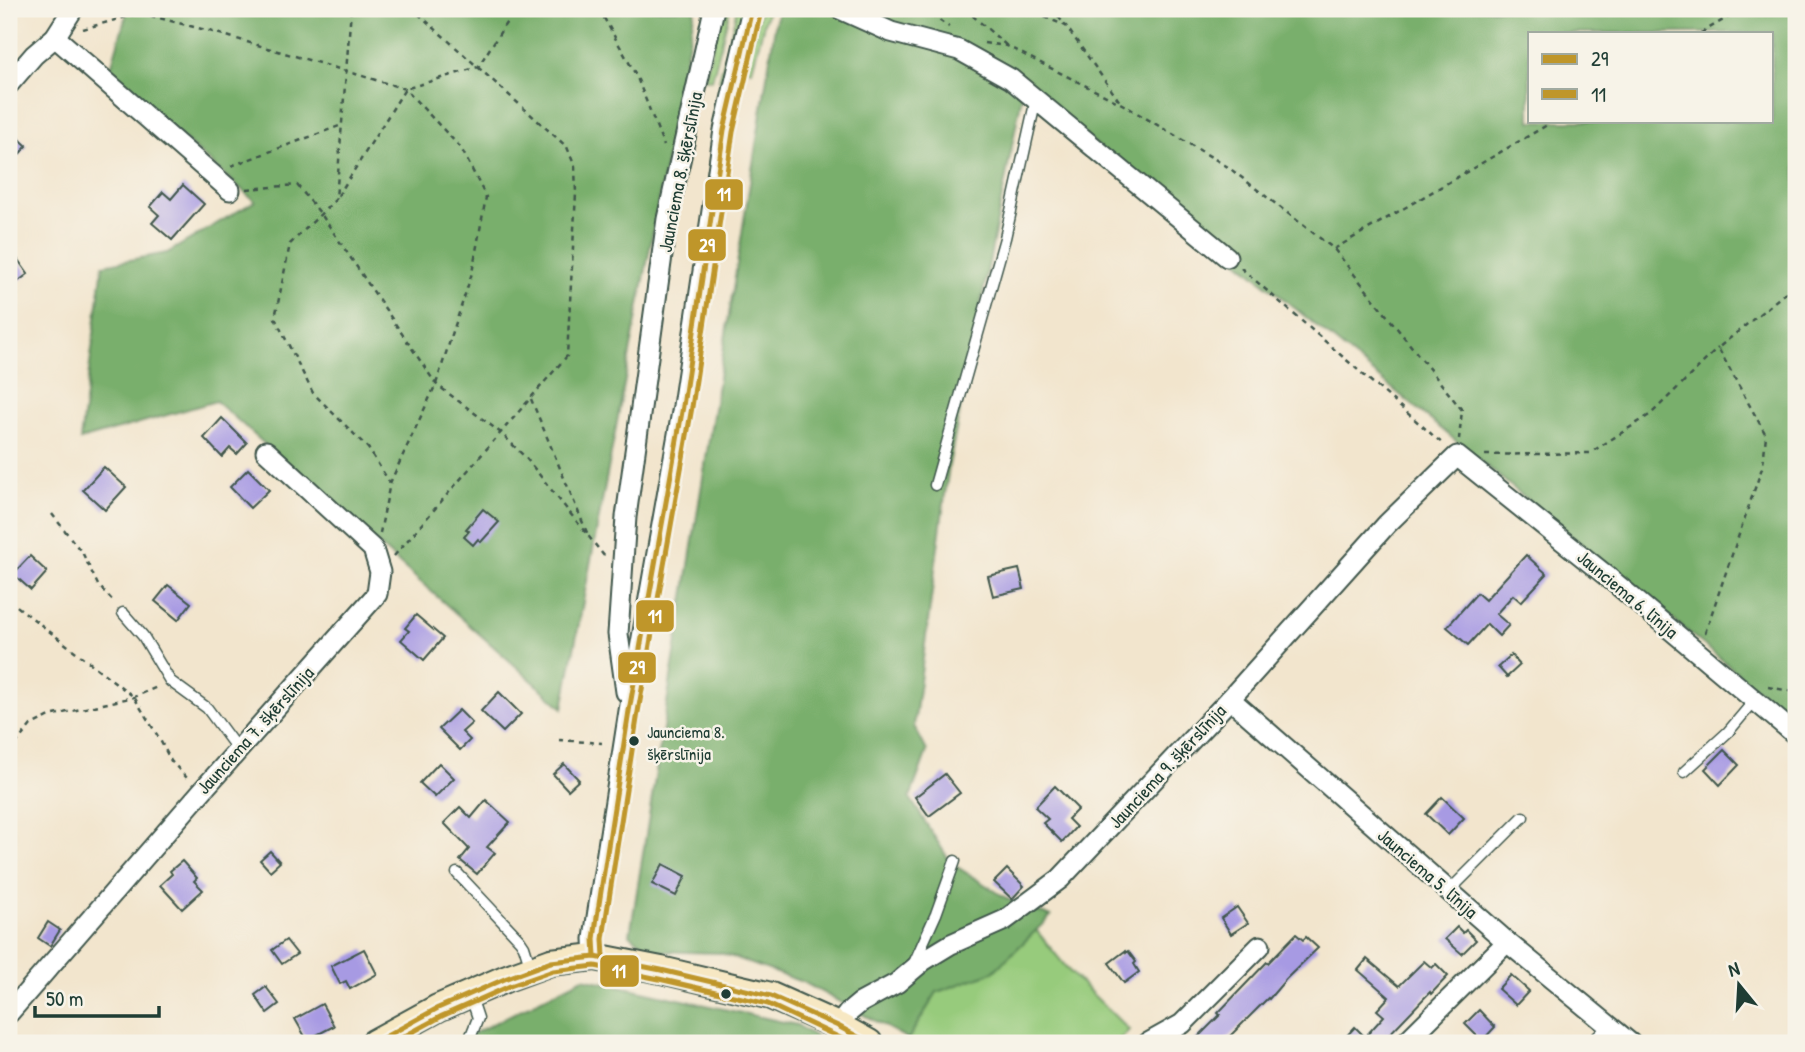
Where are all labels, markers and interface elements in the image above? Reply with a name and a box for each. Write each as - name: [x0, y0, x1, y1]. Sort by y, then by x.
- legend: [1528, 32, 1773, 122]
- text: 29: [1591, 44, 1609, 73]
- text: 11: [1591, 80, 1606, 109]
- street label: Jaunciema 8. šķērslīnija: [652, 89, 708, 254]
- line badge: 11: [704, 178, 744, 211]
- text: 11: [717, 181, 731, 207]
- line badge: 29: [687, 228, 727, 262]
- text: 29: [699, 232, 715, 258]
- street label: Jaunciema 6. līnija: [1572, 544, 1685, 644]
- line badge: 11: [635, 599, 675, 633]
- text: 11: [648, 603, 662, 629]
- line badge: 29: [617, 651, 657, 684]
- text: 29: [629, 654, 645, 680]
- street label: Jaunciema 7. šķērslīnija: [191, 660, 320, 800]
- street label: Jaunciema 9. šķērslīnija: [1102, 698, 1232, 834]
- place label: Jaunciema 8. šķērslīnija: [647, 720, 725, 765]
- marker: Jaunciema 8. šķērslīnija: [627, 734, 641, 748]
- street label: Jaunciema 5. līnija: [1372, 822, 1484, 924]
- north arrow: [1703, 950, 1773, 1020]
- line badge: 11: [599, 954, 640, 988]
- text: N: [1725, 955, 1743, 983]
- text: 11: [612, 958, 626, 984]
- scale bar: [35, 975, 159, 1019]
- text: 50 m: [46, 984, 83, 1013]
- unlabelled marker: [719, 987, 733, 1001]

